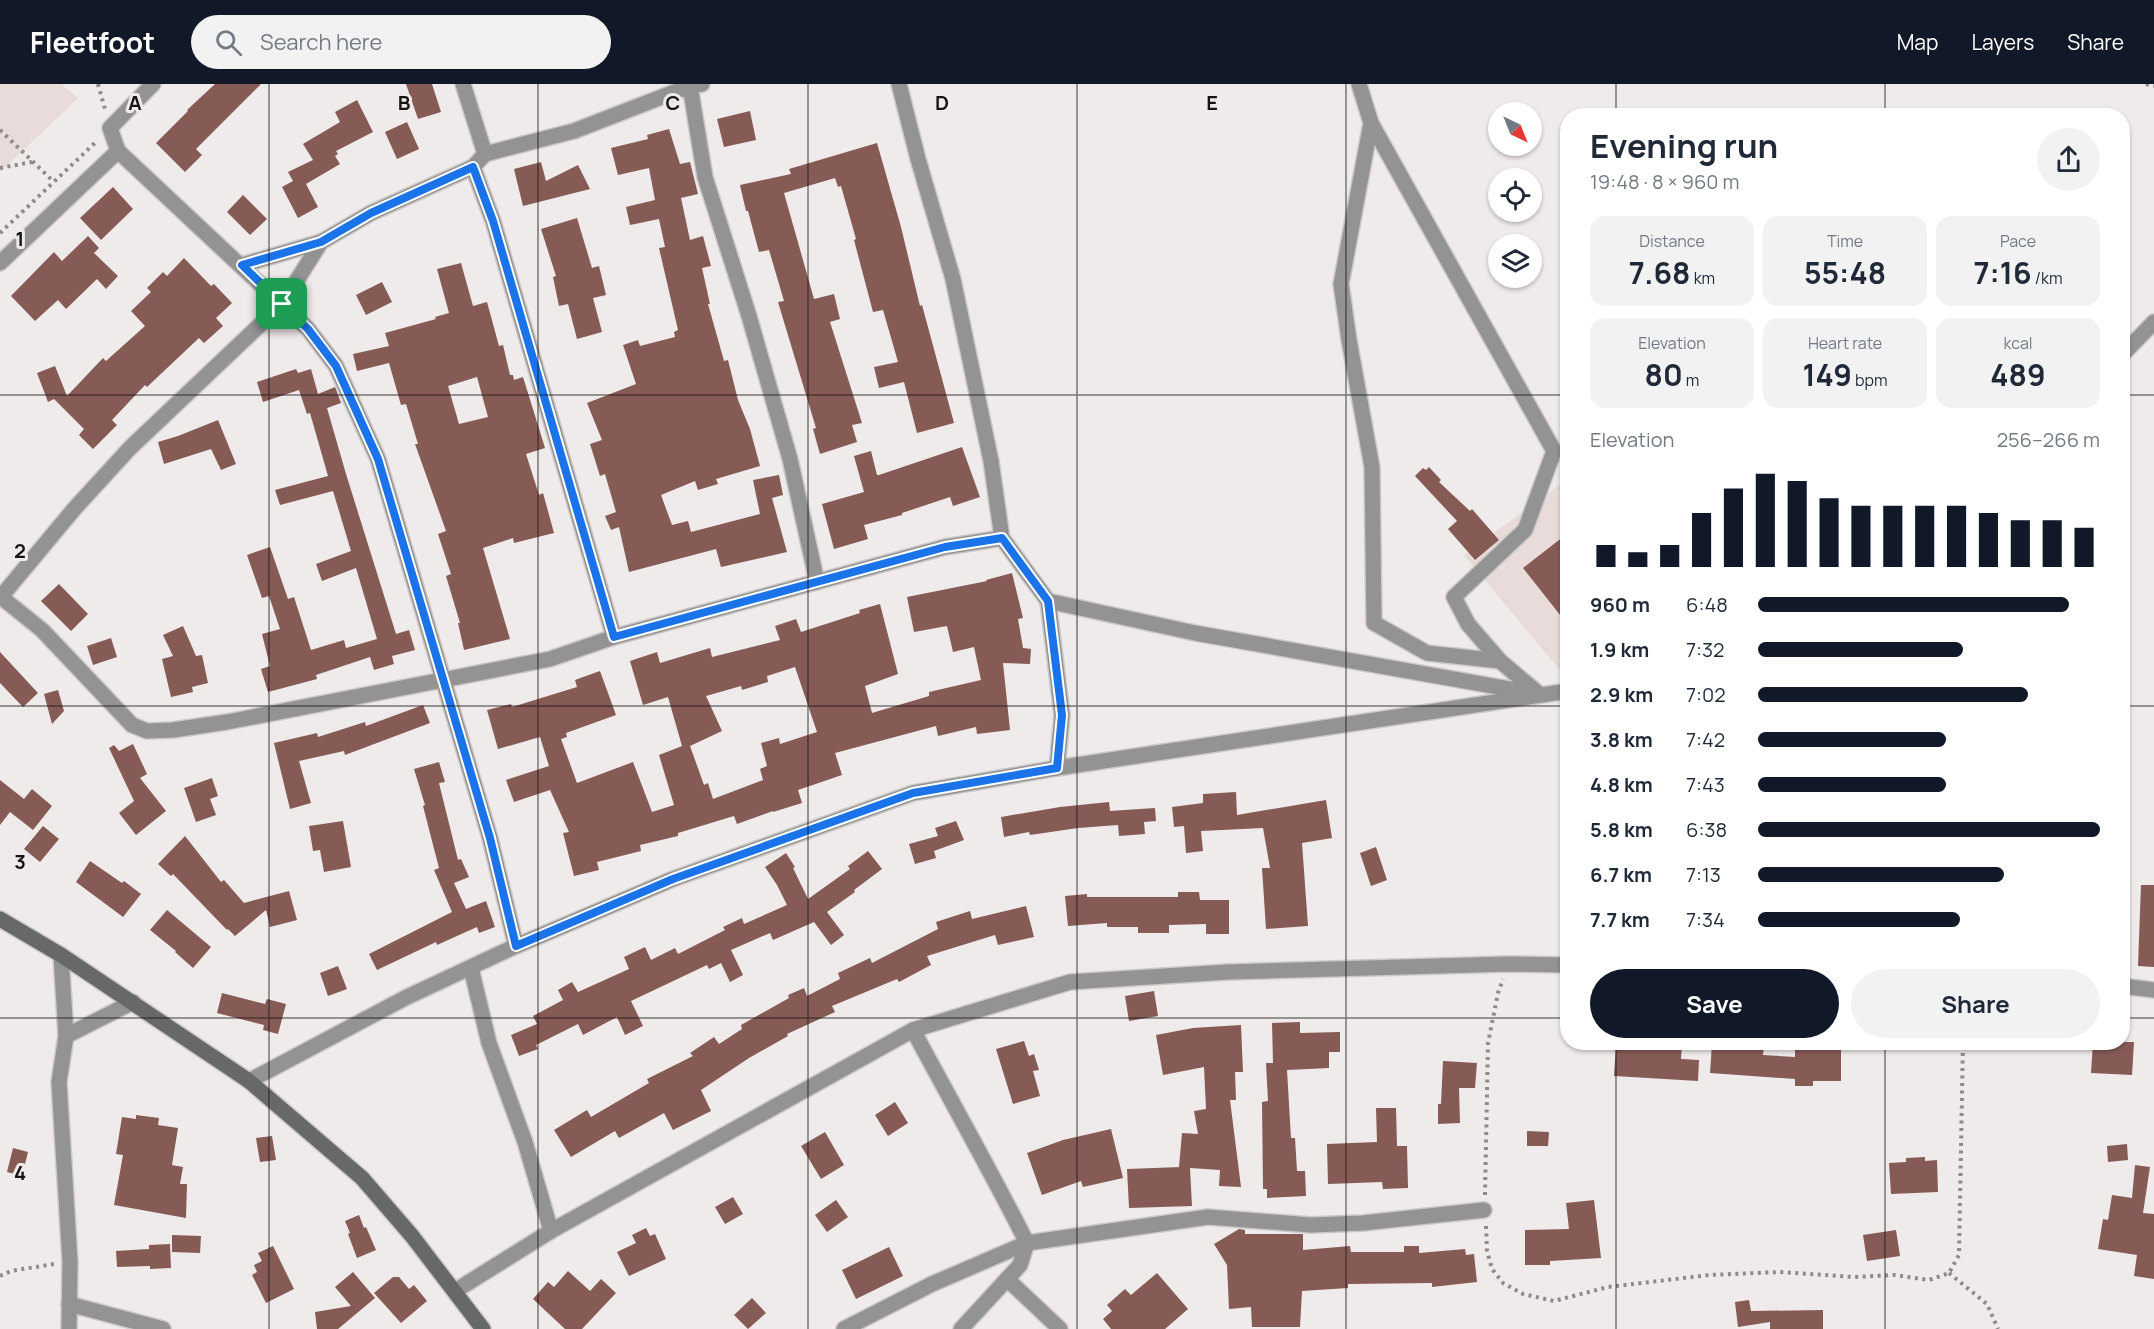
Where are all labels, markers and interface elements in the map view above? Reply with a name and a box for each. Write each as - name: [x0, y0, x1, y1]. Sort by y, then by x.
- search box: [191, 15, 611, 69]
- text: Fleetfoot: [30, 23, 155, 61]
- icon: search: [212, 26, 245, 59]
- text: Search here: [260, 27, 382, 57]
- text: Map: [1897, 28, 1938, 56]
- text: Layers: [1971, 28, 2034, 56]
- text: Share: [2067, 28, 2124, 56]
- text: A: [128, 89, 142, 116]
- text: B: [398, 89, 411, 116]
- text: C: [666, 89, 680, 116]
- text: D: [935, 89, 949, 116]
- text: E: [1206, 89, 1218, 116]
- north arrow: [1488, 102, 1542, 156]
- map controls: [1488, 102, 1542, 288]
- text: Evening run: [1590, 123, 1778, 168]
- button: share: [2037, 128, 2100, 191]
- button: locate: [1488, 168, 1542, 222]
- text: 19:48 · 8 × 960 m: [1590, 168, 1739, 195]
- text: 1: [16, 225, 24, 252]
- text: Distance: [1639, 230, 1705, 252]
- text: Time: [1827, 230, 1863, 252]
- text: Pace: [2000, 230, 2036, 252]
- button: layers: [1488, 234, 1542, 288]
- text: 7.68: [1629, 252, 1690, 293]
- text: 55:48: [1804, 252, 1886, 293]
- text: 7:16: [1974, 252, 2032, 293]
- text: km: [1690, 267, 1715, 289]
- text: /km: [2032, 267, 2062, 289]
- pin: [256, 278, 307, 329]
- icon: arrive: [265, 287, 298, 320]
- text: Elevation: [1638, 332, 1706, 354]
- text: Heart rate: [1808, 332, 1882, 354]
- text: kcal: [2003, 332, 2033, 354]
- text: 80: [1645, 354, 1683, 395]
- text: 149: [1802, 354, 1852, 395]
- text: 489: [1990, 354, 2046, 395]
- text: m: [1683, 369, 1699, 391]
- text: bpm: [1852, 369, 1888, 391]
- text: Elevation: [1590, 426, 1674, 453]
- text: 256–266 m: [1997, 426, 2100, 453]
- text: 2: [14, 537, 26, 564]
- text: 960 m: [1590, 591, 1650, 618]
- text: 6:48: [1686, 591, 1728, 618]
- text: 1.9 km: [1590, 636, 1649, 663]
- text: 7:32: [1686, 636, 1724, 663]
- text: 2.9 km: [1590, 681, 1653, 708]
- text: 7:02: [1686, 681, 1726, 708]
- text: 3.8 km: [1590, 726, 1653, 753]
- text: 7:42: [1686, 726, 1725, 753]
- text: 4.8 km: [1590, 771, 1653, 798]
- text: 7:43: [1686, 771, 1725, 798]
- text: 5.8 km: [1590, 816, 1653, 843]
- text: 6:38: [1686, 816, 1727, 843]
- text: 3: [14, 848, 26, 875]
- text: 6.7 km: [1590, 861, 1652, 888]
- text: 7:13: [1686, 861, 1721, 888]
- text: 7.7 km: [1590, 906, 1650, 933]
- text: 7:34: [1686, 906, 1725, 933]
- button: Save: [1590, 969, 1839, 1038]
- button: Share: [1851, 969, 2100, 1038]
- text: 4: [14, 1159, 26, 1186]

